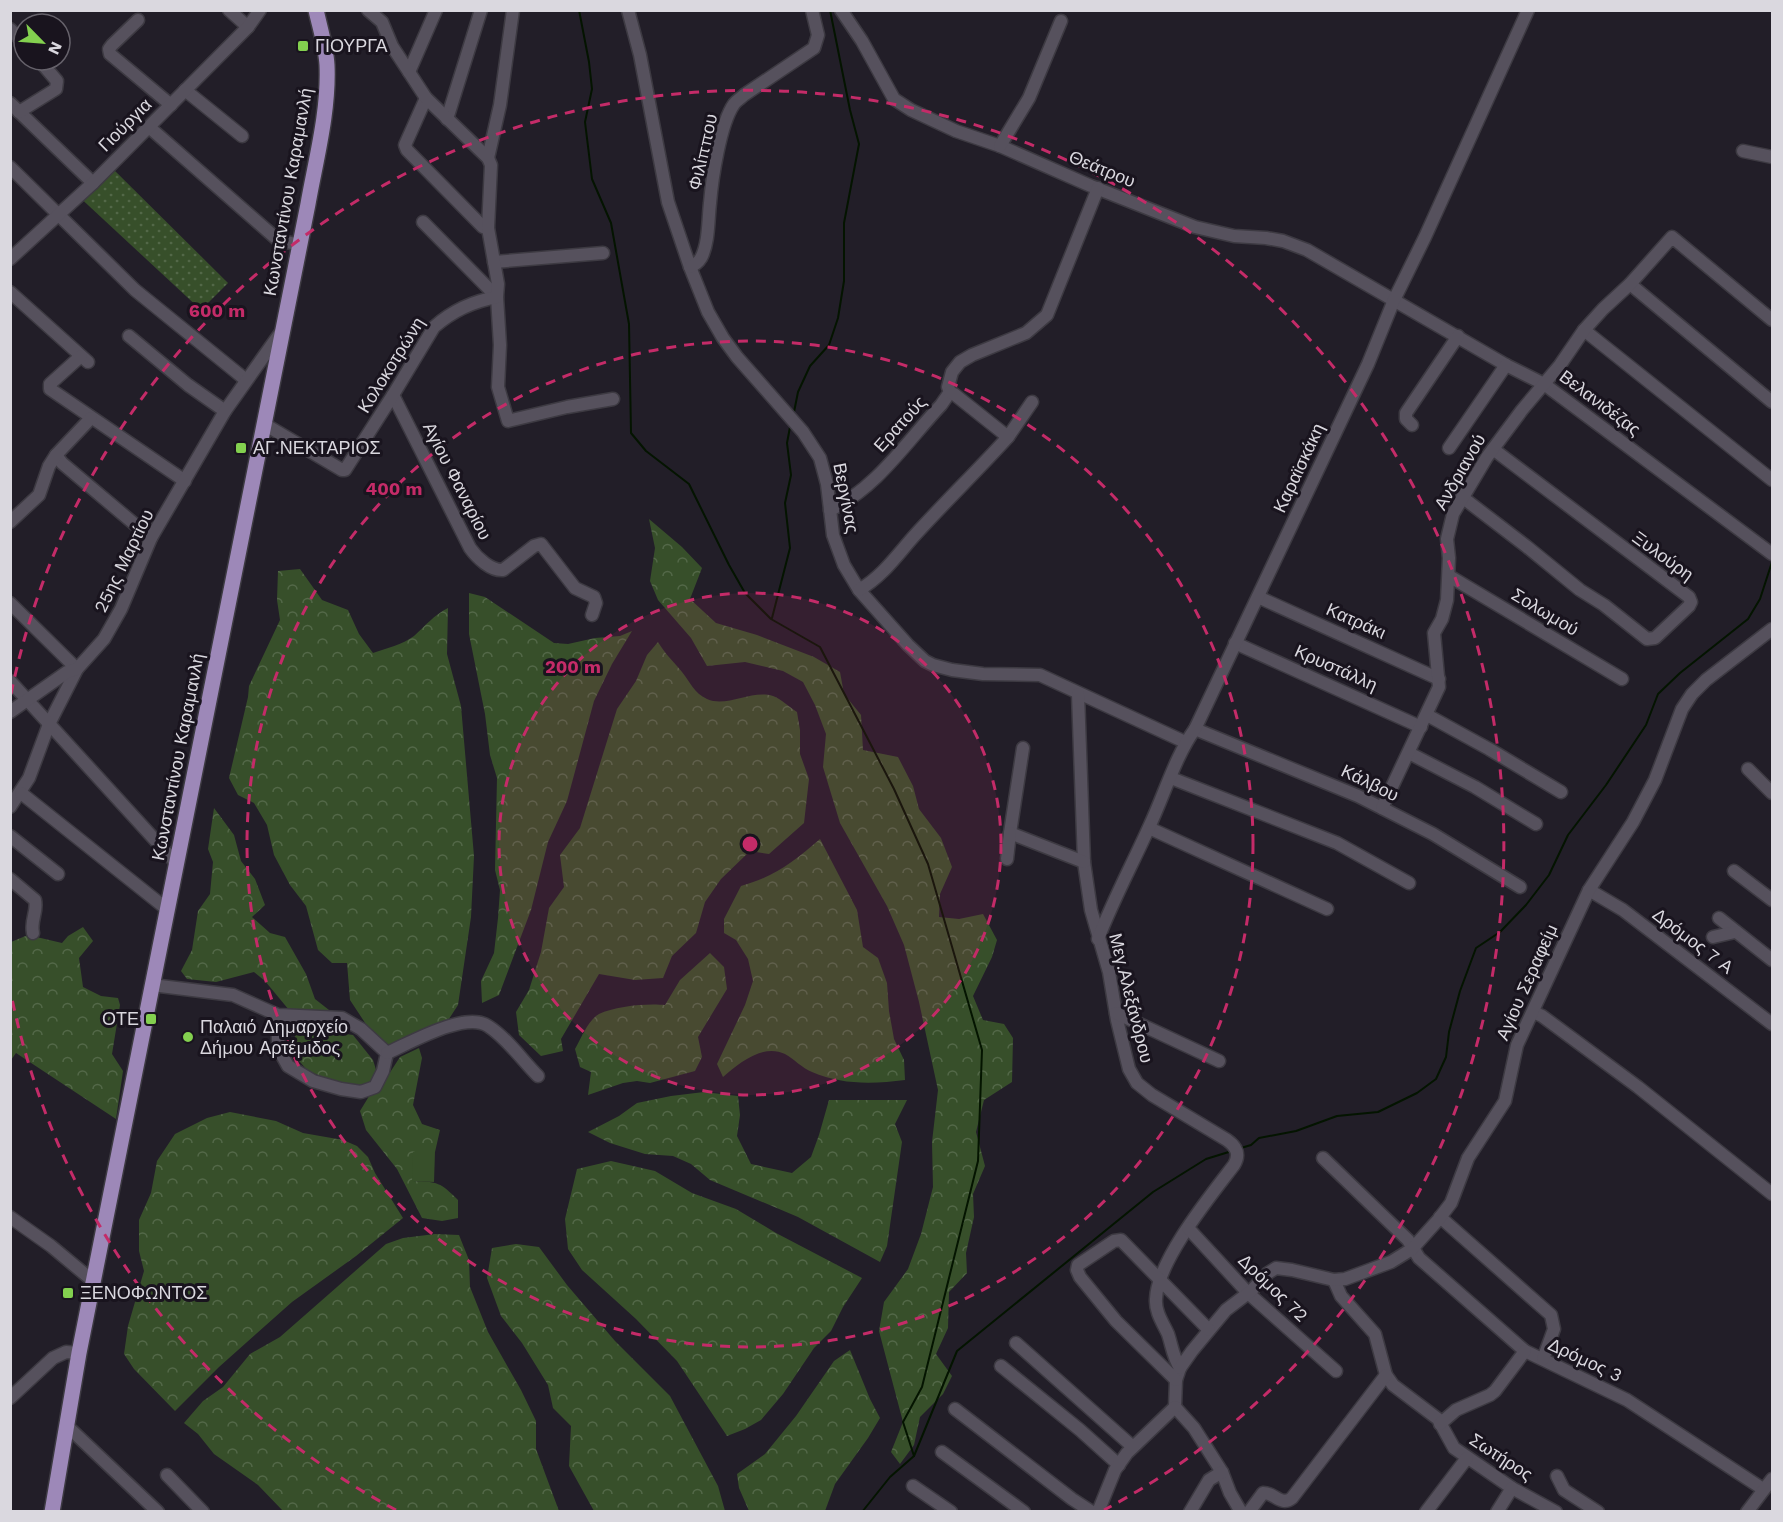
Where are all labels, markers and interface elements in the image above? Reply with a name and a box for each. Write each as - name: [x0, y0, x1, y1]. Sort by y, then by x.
- north arrow: [12, 12, 72, 72]
- place label: ΓΙΟΥΡΓΑ: [315, 35, 388, 56]
- text: N: [44, 39, 66, 58]
- marker: ΓΙΟΥΡΓΑ: [296, 39, 310, 53]
- street label: Κωνσταντίνου Καραμανλή: [259, 86, 316, 298]
- street label: Γιούργια: [94, 94, 156, 156]
- street label: Φιλίππου: [684, 112, 721, 192]
- street label: Θεάτρου: [1066, 146, 1138, 191]
- text: 600 m: [189, 300, 245, 321]
- street label: Κολοκοτρώνη: [353, 313, 428, 417]
- street label: Βελανιδέζας: [1556, 365, 1645, 440]
- street label: Ερατούς: [869, 391, 930, 456]
- street label: Αγίου Φαναρίου: [419, 419, 496, 543]
- street label: Καραϊσκάκη: [1269, 420, 1328, 516]
- street label: Ανδριανού: [1429, 430, 1490, 513]
- place label: ΑΓ.ΝΕΚΤΑΡΙΟΣ: [253, 437, 381, 458]
- marker: ΑΓ.ΝΕΚΤΑΡΙΟΣ: [234, 441, 248, 455]
- street label: Βεργίνας: [829, 461, 864, 535]
- text: 400 m: [366, 478, 422, 499]
- street label: 25ης Μαρτίου: [90, 506, 158, 616]
- street label: Ξυλούρη: [1629, 526, 1698, 585]
- street label: Σολωμού: [1508, 583, 1583, 640]
- street label: Κατράκι: [1323, 598, 1389, 643]
- street label: Κρυστάλλη: [1292, 640, 1381, 695]
- street label: Κωνσταντίνου Καραμανλή: [147, 651, 208, 862]
- text: 200 m: [545, 656, 601, 677]
- street label: Κάλβου: [1338, 760, 1402, 805]
- centre of rings: [740, 834, 760, 854]
- street label: Δρόμος 7 Α: [1649, 904, 1738, 978]
- street label: Αγίου Σεραφείμ: [1491, 920, 1562, 1043]
- street label: Μεγ.Αλεξάνδρου: [1105, 931, 1158, 1065]
- place label: ΟΤΕ: [102, 1008, 139, 1029]
- marker: ΟΤΕ: [144, 1012, 158, 1026]
- place label: Παλαιό Δημαρχείο Δήμου Αρτέμιδος: [200, 1016, 348, 1058]
- marker: Παλαιό Δημαρχείο Δήμου Αρτέμιδος: [181, 1030, 195, 1044]
- street label: Δρόμος 72: [1234, 1249, 1312, 1326]
- place label: ΞΕΝΟΦΩΝΤΟΣ: [80, 1282, 207, 1303]
- marker: ΞΕΝΟΦΩΝΤΟΣ: [61, 1286, 75, 1300]
- street label: Δρόμος 3: [1545, 1333, 1625, 1386]
- street label: Σωτήρος: [1466, 1428, 1537, 1485]

